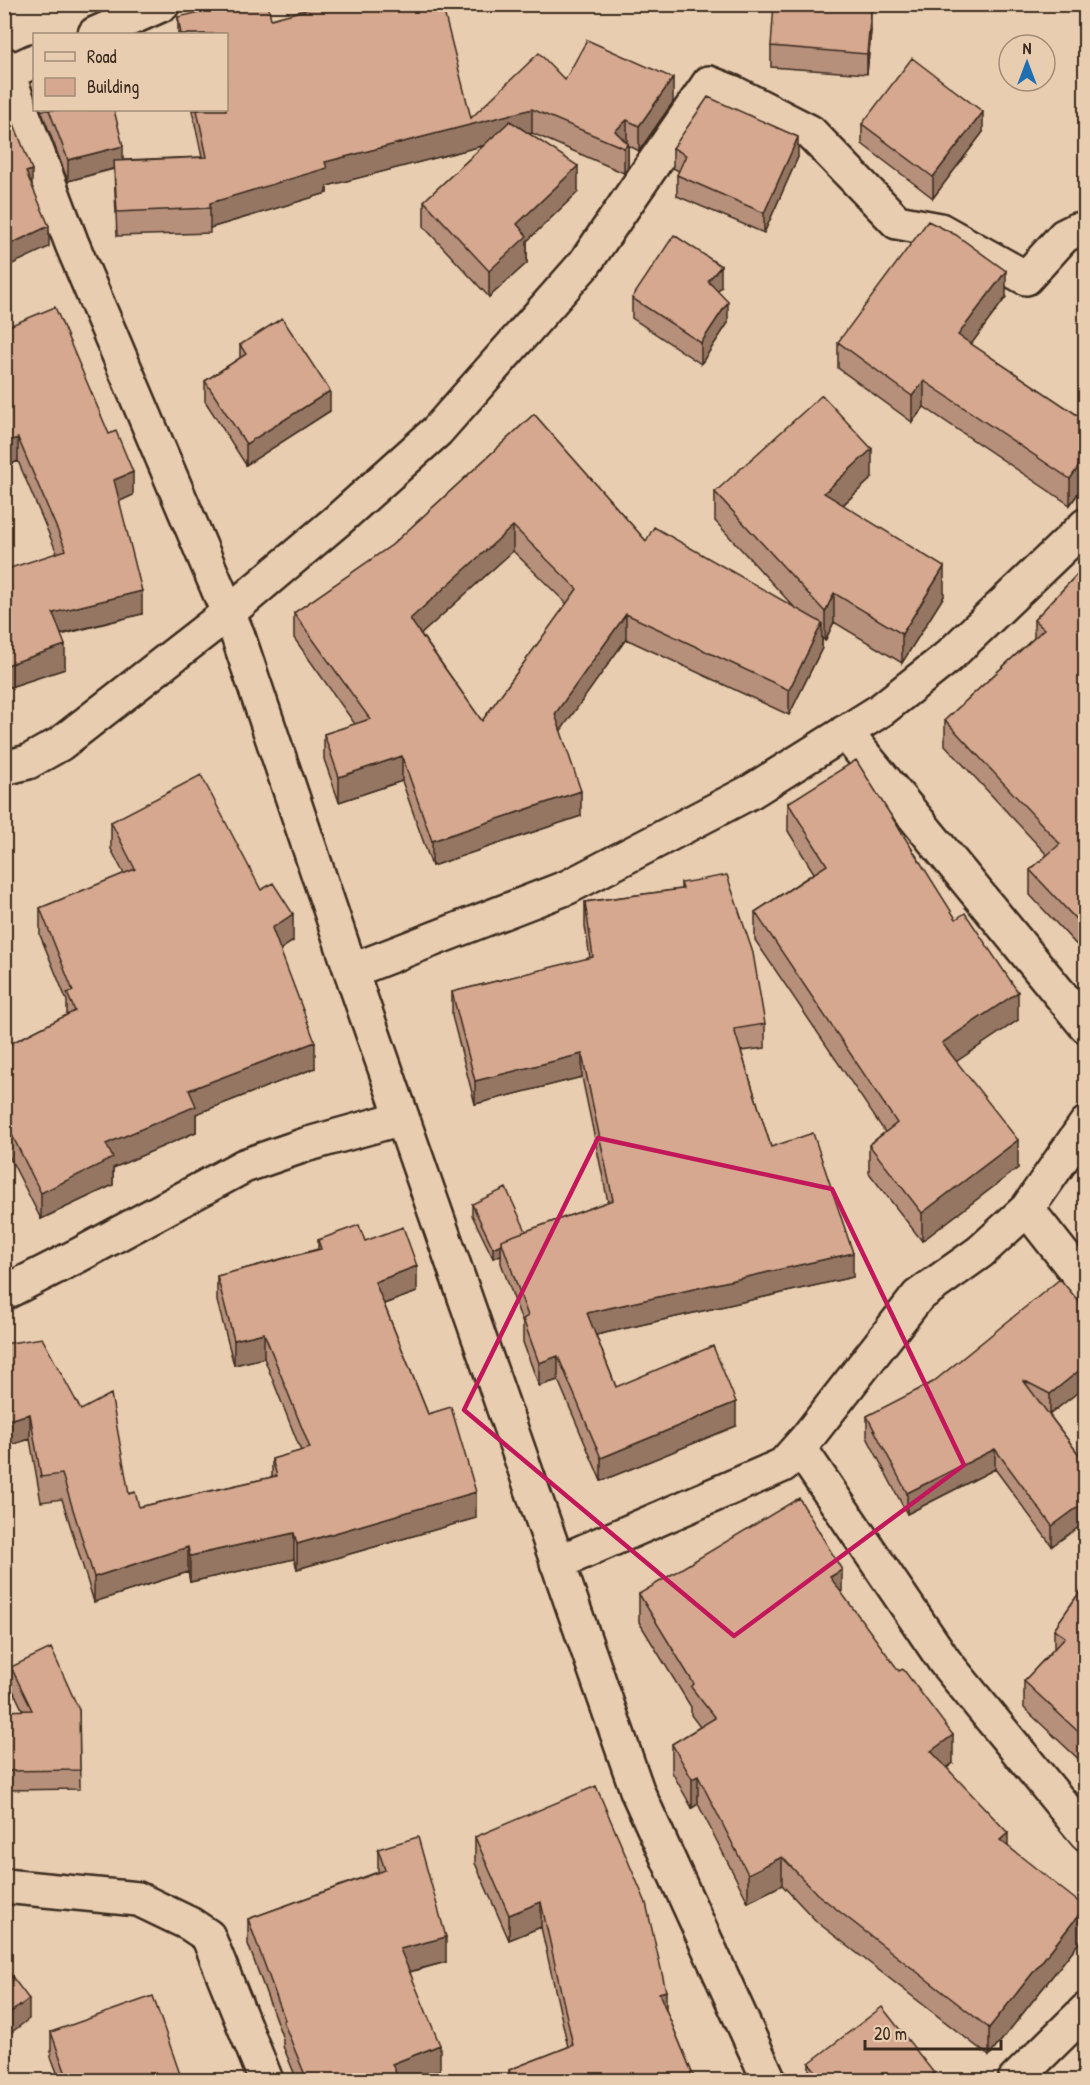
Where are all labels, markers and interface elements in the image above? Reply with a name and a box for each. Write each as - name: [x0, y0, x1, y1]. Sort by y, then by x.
- legend: [33, 33, 228, 111]
- north arrow: [997, 33, 1057, 93]
- text: N: [1023, 37, 1032, 59]
- text: Road: [87, 44, 117, 69]
- text: Building: [87, 74, 139, 99]
- scale bar: [865, 2013, 1002, 2051]
- text: 20 m: [874, 2021, 907, 2046]

